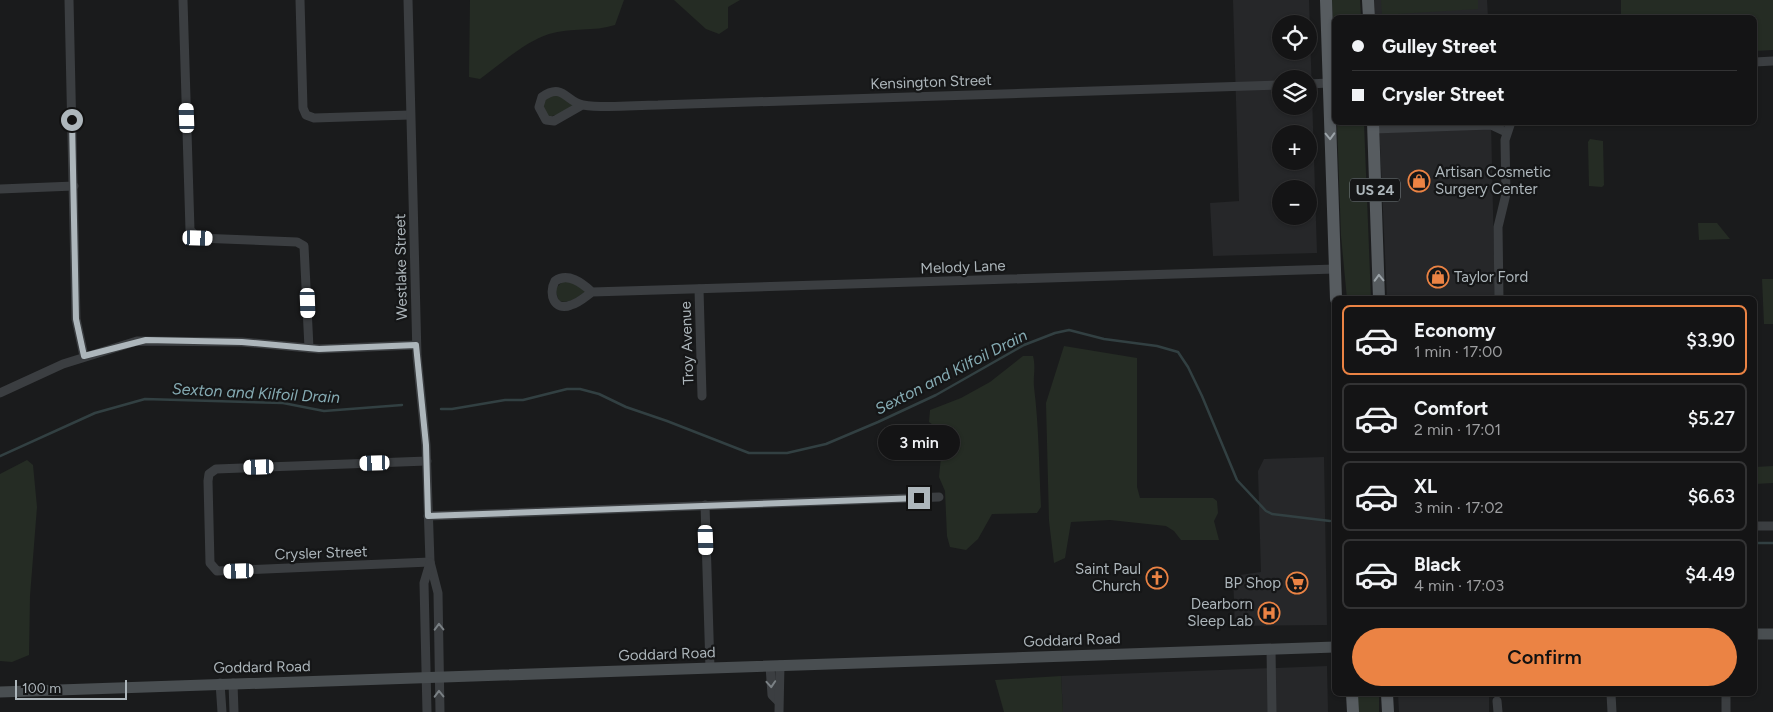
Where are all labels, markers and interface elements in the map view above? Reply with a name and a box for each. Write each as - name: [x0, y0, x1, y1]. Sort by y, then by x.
- map controls: [1272, 15, 1317, 225]
- button: locate: [1272, 15, 1317, 60]
- text: Gulley Street: [1382, 35, 1497, 58]
- button: layers: [1272, 70, 1317, 115]
- street label: Kensington Street: [870, 71, 992, 93]
- text: Crysler Street: [1382, 83, 1505, 106]
- car: [178, 103, 195, 133]
- route start: [61, 109, 83, 131]
- button: +: [1272, 125, 1317, 170]
- one-way arrow: [1325, 132, 1336, 140]
- place label: Artisan Cosmetic Surgery Center: [1435, 163, 1551, 198]
- shop icon: Artisan Cosmetic Surgery Center: [1407, 169, 1431, 193]
- road number: US 24: [1350, 178, 1400, 202]
- button: −: [1272, 180, 1317, 225]
- street label: Westlake Street: [391, 213, 411, 320]
- car: [182, 230, 213, 246]
- street label: Melody Lane: [920, 257, 1006, 277]
- shop icon: Taylor Ford: [1426, 265, 1450, 289]
- place label: Taylor Ford: [1454, 268, 1528, 286]
- one-way arrow: [1373, 274, 1384, 282]
- car: [299, 288, 316, 318]
- street label: Troy Avenue: [677, 301, 697, 385]
- icon: car: [1354, 318, 1399, 363]
- text: Economy: [1414, 319, 1496, 342]
- water label: Sexton and Kilfoil Drain: [872, 325, 1030, 419]
- text: $3.90: [1686, 329, 1735, 352]
- text: 1 min · 17:00: [1414, 342, 1503, 361]
- water label: Sexton and Kilfoil Drain: [172, 379, 340, 407]
- icon: car: [1354, 396, 1399, 441]
- text: Comfort: [1414, 397, 1489, 420]
- text: $5.27: [1688, 407, 1735, 430]
- text: 2 min · 17:01: [1414, 420, 1501, 439]
- callout: 3 min: [878, 426, 960, 460]
- text: 3 min: [899, 433, 939, 452]
- car: [359, 455, 390, 471]
- car: [243, 459, 274, 475]
- icon: car: [1354, 474, 1399, 519]
- text: XL: [1414, 475, 1437, 498]
- text: $6.63: [1688, 485, 1735, 508]
- route end: [908, 487, 930, 509]
- text: 3 min · 17:02: [1414, 498, 1503, 517]
- car: [697, 525, 714, 555]
- street label: Crysler Street: [274, 542, 368, 564]
- icon: car: [1354, 552, 1399, 597]
- text: Black: [1414, 553, 1461, 576]
- place label: Saint Paul Church: [1075, 560, 1141, 595]
- car: [223, 563, 254, 579]
- text: $4.49: [1685, 563, 1735, 586]
- church icon: Saint Paul Church: [1145, 566, 1169, 590]
- supermarket icon: BP Shop: [1285, 571, 1309, 595]
- place label: BP Shop: [1224, 574, 1281, 592]
- text: 4 min · 17:03: [1414, 576, 1504, 595]
- place label: Dearborn Sleep Lab: [1187, 595, 1253, 630]
- hospital icon: Dearborn Sleep Lab: [1257, 601, 1281, 625]
- one-way arrow: [433, 623, 444, 631]
- button: Confirm: [1352, 628, 1737, 686]
- street label: Goddard Road: [1023, 629, 1121, 651]
- street label: Goddard Road: [618, 643, 716, 665]
- street label: Goddard Road: [213, 657, 311, 677]
- scale bar: [15, 677, 128, 700]
- text: 100 m: [22, 680, 61, 697]
- one-way arrow: [766, 681, 777, 689]
- one-way arrow: [434, 690, 445, 698]

